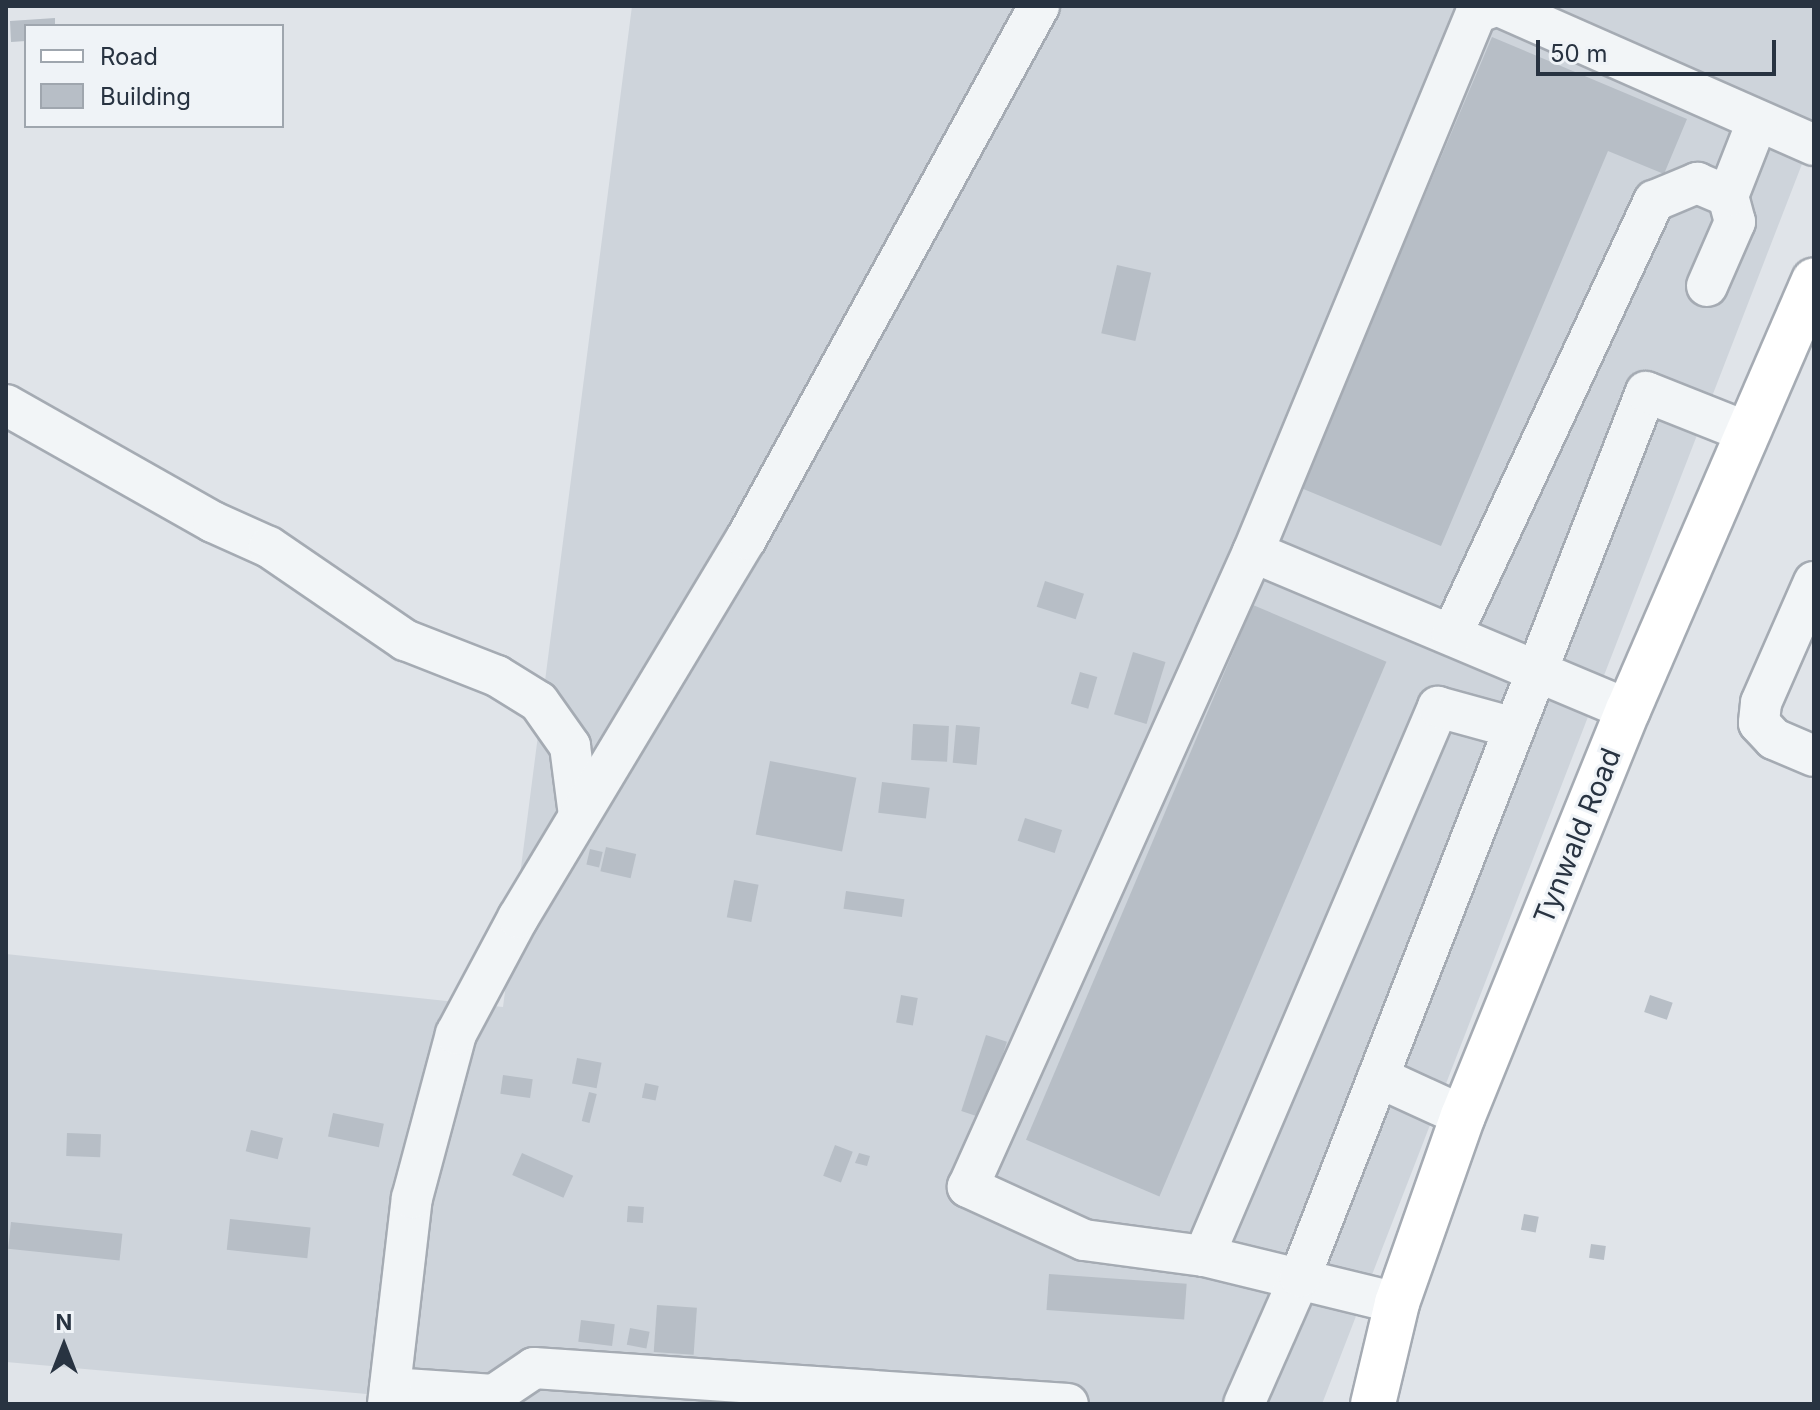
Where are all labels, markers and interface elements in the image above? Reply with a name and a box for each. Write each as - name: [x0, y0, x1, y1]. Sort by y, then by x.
- legend: [24, 24, 284, 128]
- scale bar: [1540, 24, 1780, 74]
- text: 50 m: [1550, 39, 1608, 68]
- text: Road: [100, 42, 158, 71]
- text: Building: [100, 82, 191, 111]
- street label: Tynwald Road: [1526, 743, 1628, 929]
- north arrow: [24, 1306, 104, 1386]
- text: N: [56, 1309, 72, 1335]

